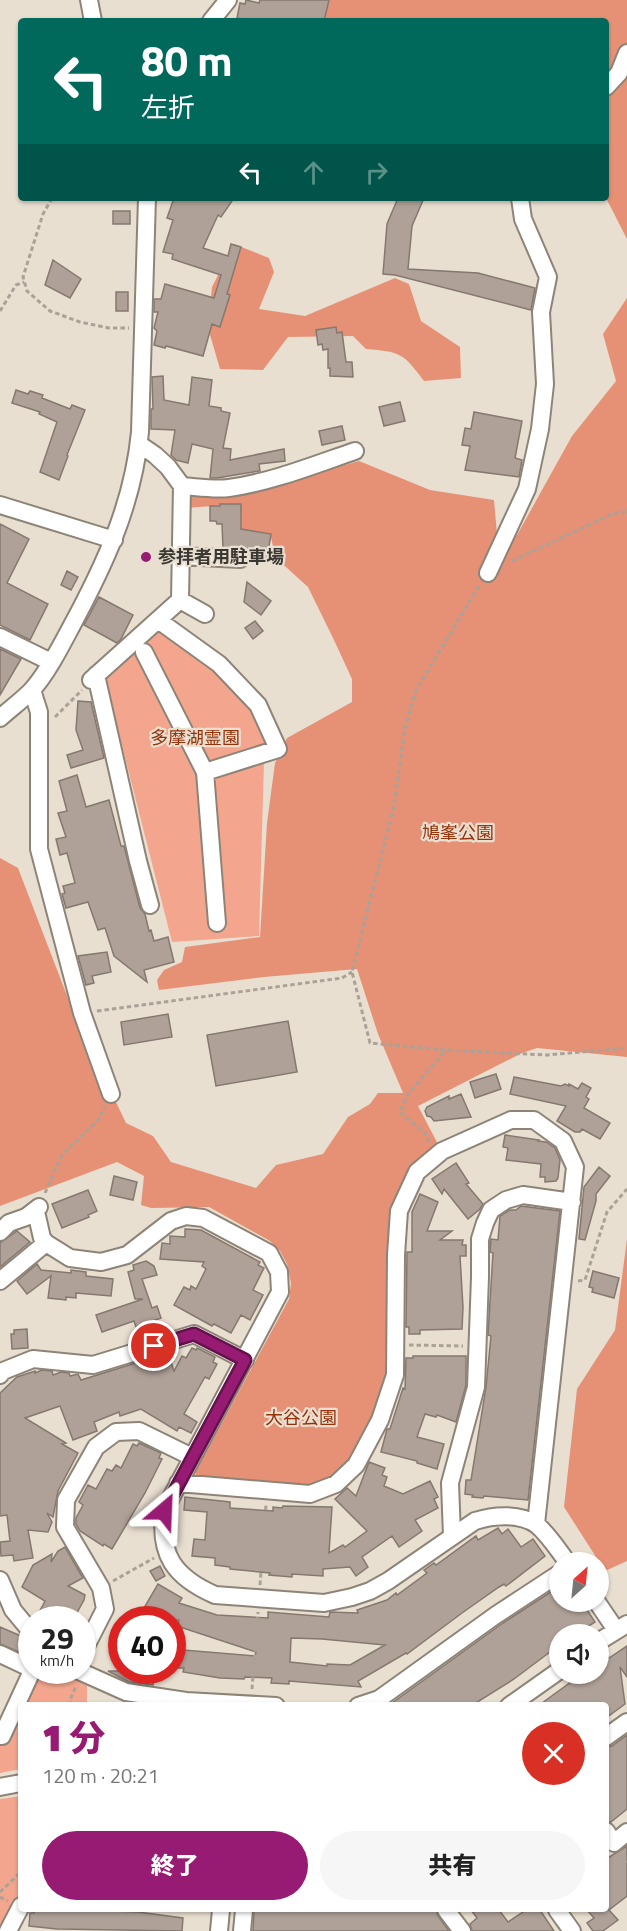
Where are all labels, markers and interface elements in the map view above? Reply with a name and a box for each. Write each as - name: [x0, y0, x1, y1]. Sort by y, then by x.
- text: 80 m: [141, 28, 233, 92]
- icon: left: [42, 42, 120, 120]
- text: 左折: [141, 86, 195, 127]
- icon: left: [234, 156, 267, 189]
- icon: ahead: [297, 156, 330, 189]
- icon: right: [360, 156, 393, 189]
- place label: 参拝者用駐車場: [158, 543, 284, 570]
- marker: 参拝者用駐車場: [139, 550, 153, 564]
- park label: 多摩湖霊園: [150, 724, 240, 751]
- park label: 鳩峯公園: [422, 819, 494, 846]
- pin: [128, 1320, 179, 1371]
- icon: arrive: [137, 1329, 170, 1362]
- park label: 大谷公園: [265, 1404, 337, 1431]
- position arrow: [132, 1479, 196, 1543]
- north arrow: [549, 1552, 609, 1612]
- map controls: [549, 1552, 609, 1684]
- speed limit sign: 40: [108, 1606, 186, 1684]
- text: 29: [40, 1615, 74, 1661]
- button: sound: [549, 1624, 609, 1684]
- text: km/h: [40, 1649, 74, 1672]
- text: 1 分: [42, 1710, 106, 1765]
- button: close: [522, 1722, 585, 1785]
- text: 120 m · 20:21: [42, 1760, 159, 1791]
- button: 終了: [42, 1831, 308, 1900]
- button: 共有: [320, 1831, 585, 1900]

